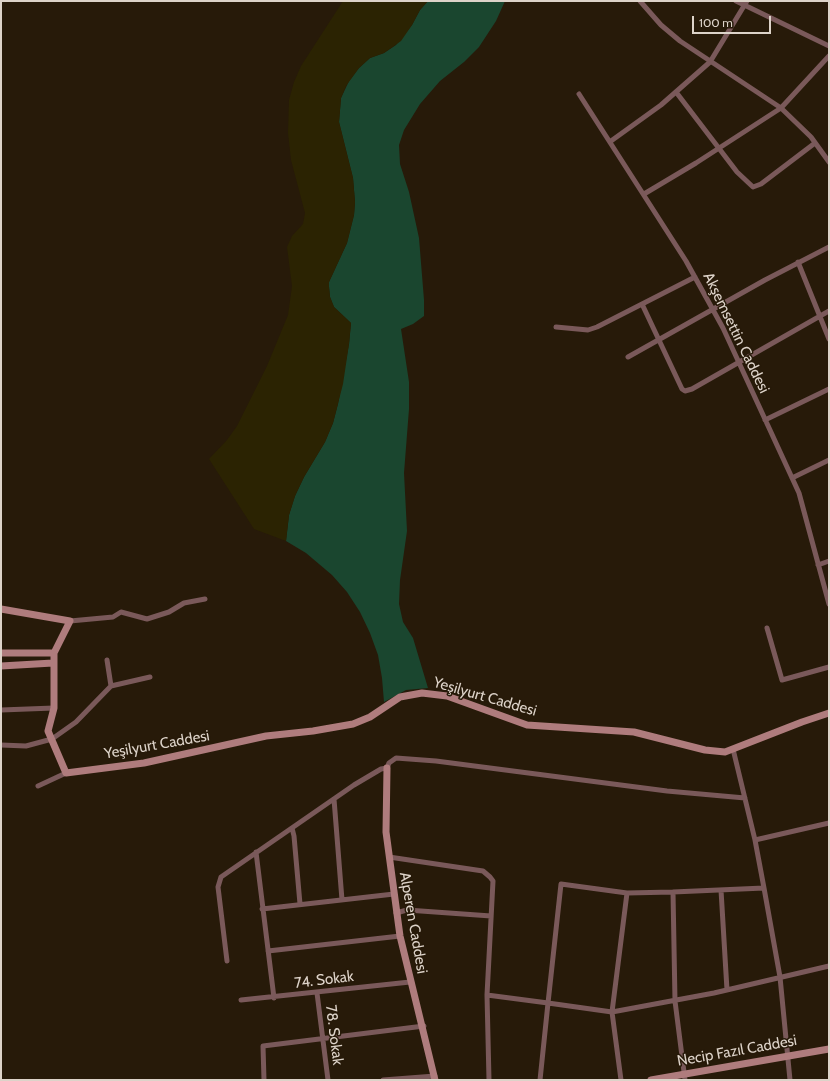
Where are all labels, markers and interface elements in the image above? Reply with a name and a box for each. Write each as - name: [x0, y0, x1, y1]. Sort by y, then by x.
- scale bar: [694, 8, 773, 34]
- text: 100 m: [699, 15, 733, 30]
- street label: Akşemsettin Caddesi: [699, 270, 773, 396]
- street label: Yeşilyurt Caddesi: [431, 674, 539, 720]
- street label: Yeşilyurt Caddesi: [103, 727, 211, 763]
- street label: Alperen Caddesi: [395, 871, 431, 975]
- street label: 74. Sokak: [293, 967, 355, 993]
- street label: 78. Sokak: [321, 1004, 347, 1066]
- street label: Necip Fazıl Caddesi: [676, 1032, 798, 1070]

